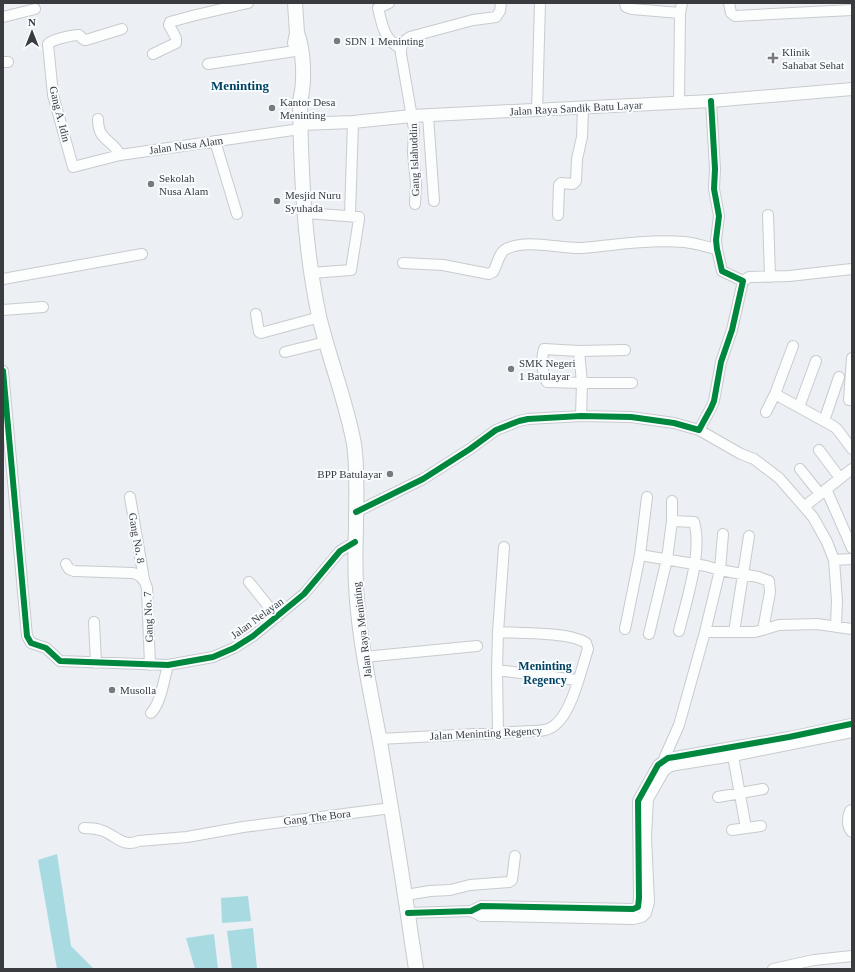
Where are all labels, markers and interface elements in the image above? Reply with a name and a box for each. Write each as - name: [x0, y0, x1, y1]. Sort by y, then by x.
- north arrow: [12, 12, 52, 52]
- text: N: [28, 16, 36, 28]
- place label: SDN 1 Meninting: [345, 35, 424, 47]
- marker: SDN 1 Meninting: [332, 36, 342, 46]
- place label: Klinik Sahabat Sehat: [782, 46, 844, 71]
- marker: Klinik Sahabat Sehat: [767, 52, 779, 64]
- district label: Meninting: [211, 78, 269, 93]
- street label: Gang A. Idin: [47, 85, 73, 144]
- place label: Kantor Desa Meninting: [280, 96, 335, 121]
- street label: Jalan Raya Sandik Batu Layar: [509, 99, 643, 117]
- marker: Kantor Desa Meninting: [267, 103, 277, 113]
- street label: Gang Islahuddin: [407, 123, 421, 197]
- street label: Jalan Nusa Alam: [148, 134, 224, 156]
- place label: Sekolah Nusa Alam: [159, 172, 209, 197]
- marker: Sekolah Nusa Alam: [146, 179, 156, 189]
- place label: Mesjid Nuru Syuhada: [285, 189, 341, 214]
- marker: Mesjid Nuru Syuhada: [272, 196, 282, 206]
- place label: SMK Negeri 1 Batulayar: [519, 357, 576, 382]
- marker: SMK Negeri 1 Batulayar: [506, 364, 516, 374]
- place label: BPP Batulayar: [317, 468, 382, 480]
- marker: BPP Batulayar: [385, 469, 395, 479]
- street label: Gang No. 8: [127, 512, 147, 565]
- street label: Jalan Raya Meninting: [350, 581, 374, 679]
- street label: Gang No. 7: [141, 591, 155, 643]
- street label: Jalan Nelayan: [228, 595, 286, 641]
- district label: Meninting Regency: [518, 659, 572, 687]
- place label: Musolla: [120, 684, 156, 696]
- marker: Musolla: [107, 685, 117, 695]
- street label: Jalan Meninting Regency: [430, 724, 543, 742]
- street label: Gang The Bora: [283, 807, 351, 827]

